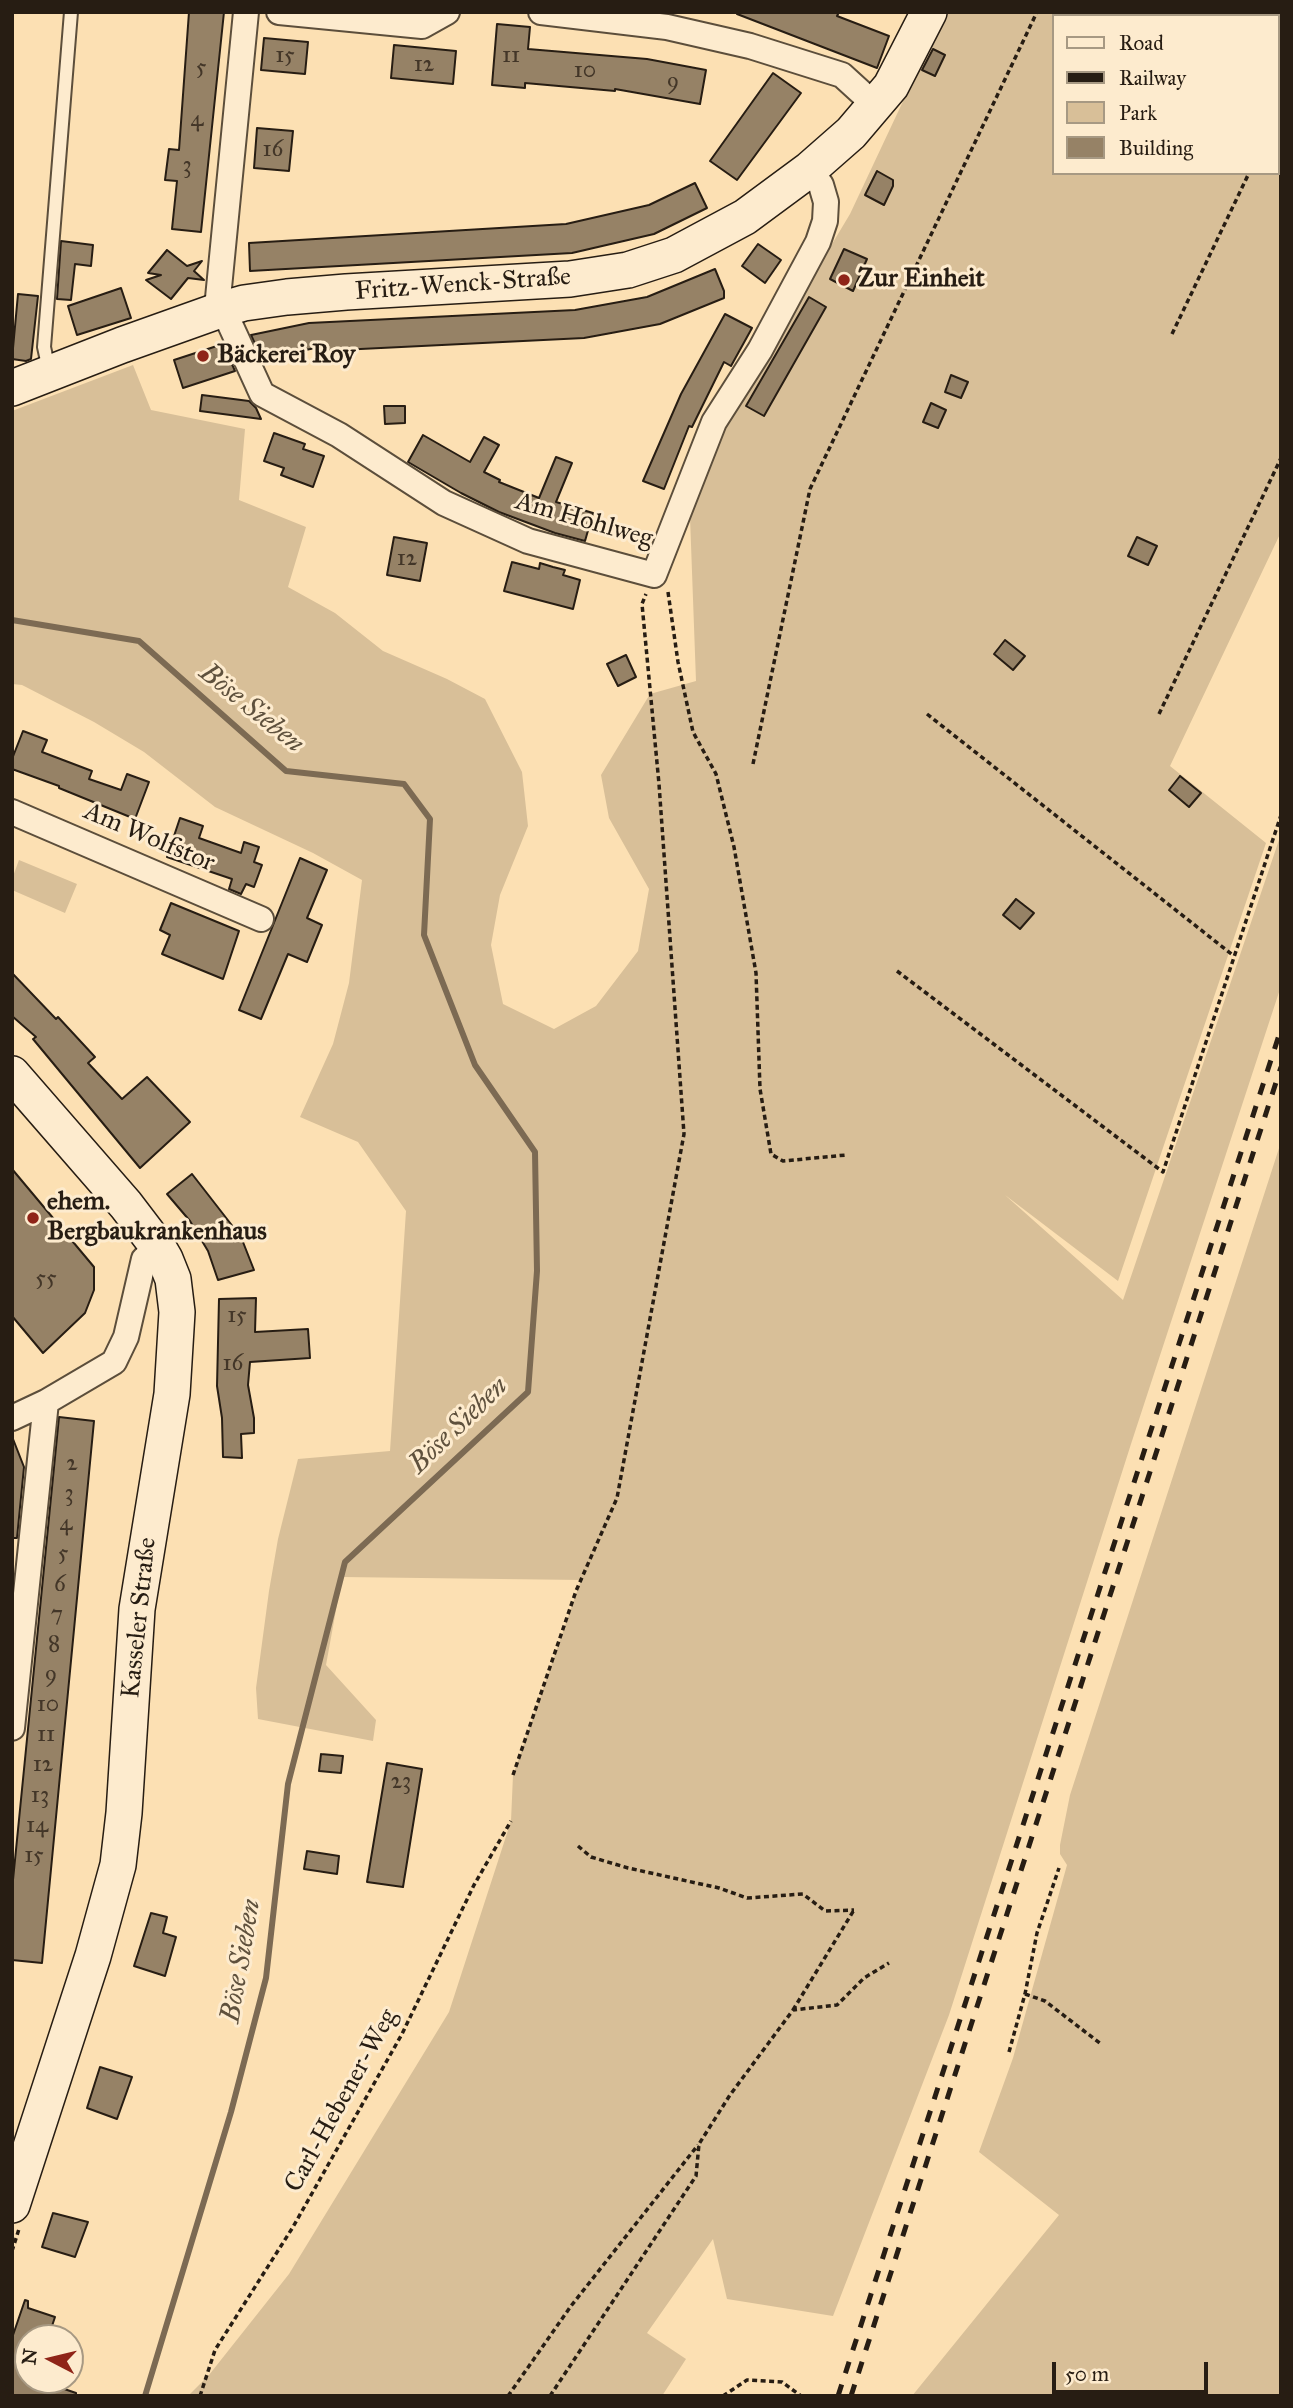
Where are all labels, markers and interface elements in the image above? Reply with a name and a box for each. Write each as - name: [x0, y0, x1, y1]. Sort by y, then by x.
- legend: [1052, 14, 1279, 175]
- text: Road: [1119, 30, 1164, 56]
- house number: 15: [275, 42, 295, 70]
- house number: 11: [502, 42, 520, 70]
- house number: 12: [414, 51, 434, 79]
- house number: 5: [196, 54, 206, 82]
- house number: 10: [574, 57, 596, 85]
- text: Railway: [1119, 65, 1186, 91]
- house number: 9: [667, 68, 679, 96]
- text: Park: [1119, 100, 1157, 126]
- house number: 4: [191, 106, 203, 134]
- text: Building: [1119, 135, 1193, 161]
- house number: 16: [263, 136, 283, 164]
- house number: 3: [182, 152, 192, 180]
- street label: Fritz-Wenck-Straße: [354, 262, 572, 308]
- place label: Zur Einheit: [858, 264, 985, 296]
- marker: Zur Einheit: [836, 272, 852, 288]
- place label: Bäckerei Roy: [217, 340, 355, 372]
- marker: Bäckerei Roy: [195, 348, 211, 364]
- street label: Am Hohlweg: [512, 487, 656, 555]
- house number: 12: [397, 545, 417, 573]
- water label: Böse Sieben: [192, 657, 310, 761]
- street label: Am Wolfstor: [79, 796, 219, 880]
- place label: ehem. Bergbaukrankenhaus: [47, 1187, 267, 1248]
- marker: ehem. Bergbaukrankenhaus: [25, 1210, 41, 1226]
- house number: 55: [35, 1265, 57, 1293]
- house number: 15: [227, 1302, 247, 1330]
- house number: 16: [223, 1350, 243, 1378]
- water label: Böse Sieben: [402, 1371, 516, 1481]
- house number: 2: [66, 1450, 78, 1478]
- house number: 3: [64, 1480, 74, 1508]
- house number: 4: [60, 1510, 72, 1538]
- street label: Kasseler Straße: [116, 1536, 164, 1700]
- house number: 5: [58, 1540, 68, 1568]
- house number: 6: [54, 1571, 66, 1599]
- house number: 7: [51, 1601, 63, 1629]
- house number: 8: [48, 1631, 60, 1659]
- house number: 9: [45, 1661, 57, 1689]
- house number: 10: [37, 1691, 59, 1719]
- house number: 11: [37, 1721, 55, 1749]
- house number: 12: [33, 1751, 53, 1779]
- house number: 23: [391, 1768, 411, 1796]
- house number: 13: [31, 1782, 49, 1810]
- house number: 14: [26, 1812, 48, 1840]
- house number: 15: [24, 1842, 44, 1870]
- water label: Böse Sieben: [215, 1897, 269, 2025]
- street label: Carl-Hebener-Weg: [279, 2004, 405, 2198]
- north arrow: [14, 2324, 84, 2394]
- text: N: [17, 2347, 42, 2366]
- scale bar: [1055, 2348, 1211, 2392]
- text: 50 m: [1065, 2361, 1109, 2387]

